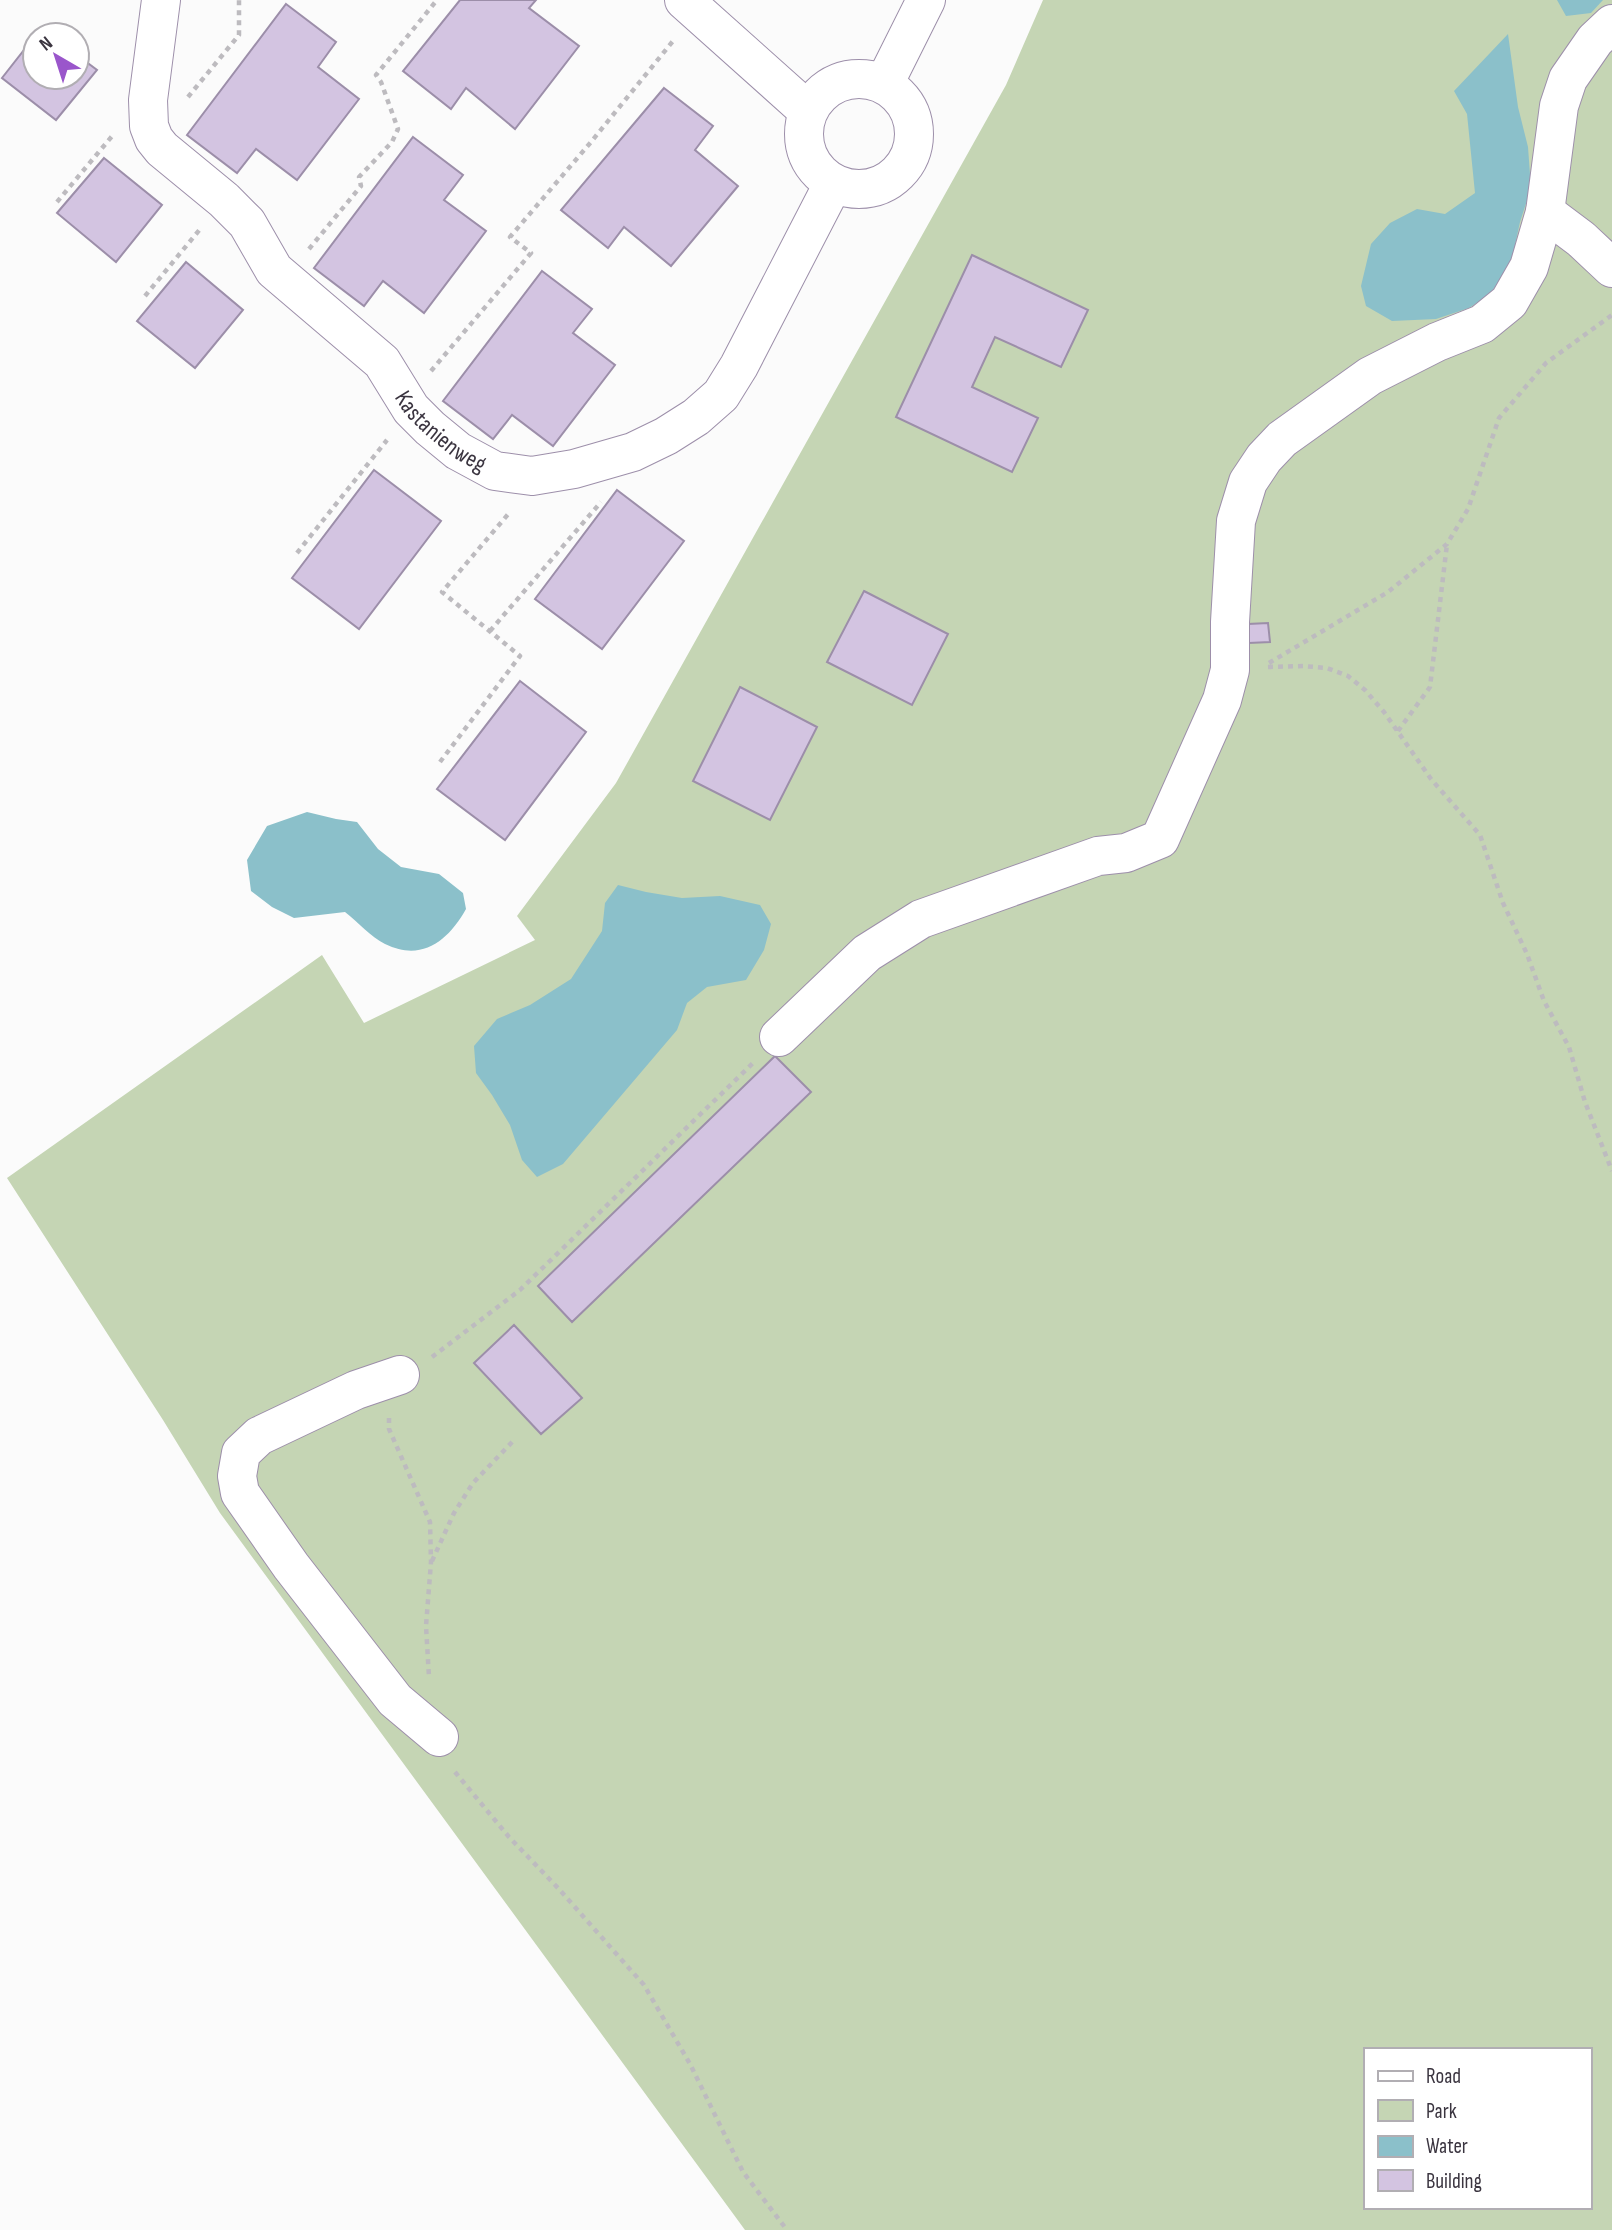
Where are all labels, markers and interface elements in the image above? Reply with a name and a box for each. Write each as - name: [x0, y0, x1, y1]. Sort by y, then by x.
- north arrow: [21, 21, 91, 91]
- text: N: [35, 32, 57, 56]
- street label: Kastanienweg: [389, 385, 492, 478]
- legend: [1364, 2048, 1591, 2209]
- text: Road: [1426, 2064, 1461, 2089]
- text: Park: [1426, 2099, 1457, 2124]
- text: Water: [1426, 2134, 1468, 2159]
- text: Building: [1426, 2169, 1482, 2194]

